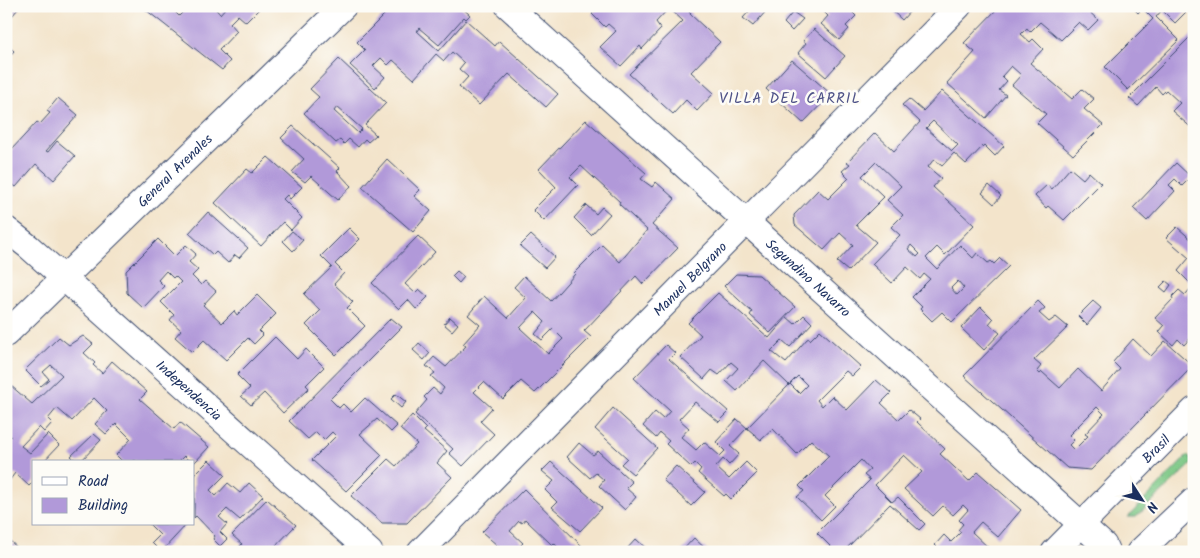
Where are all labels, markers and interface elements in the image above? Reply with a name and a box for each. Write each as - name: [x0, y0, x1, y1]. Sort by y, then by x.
- district label: VILLA DEL CARRIL: [719, 87, 861, 111]
- street label: General Arenales: [132, 129, 218, 213]
- street label: Segundino Navarro: [760, 234, 855, 323]
- street label: Manuel Belgrano: [648, 237, 733, 322]
- street label: Independencia: [150, 355, 227, 427]
- street label: Brasil: [1137, 430, 1176, 469]
- legend: [32, 460, 195, 526]
- text: Road: [78, 470, 109, 494]
- north arrow: [1118, 476, 1168, 526]
- text: Building: [78, 494, 128, 518]
- text: N: [1140, 497, 1163, 517]

